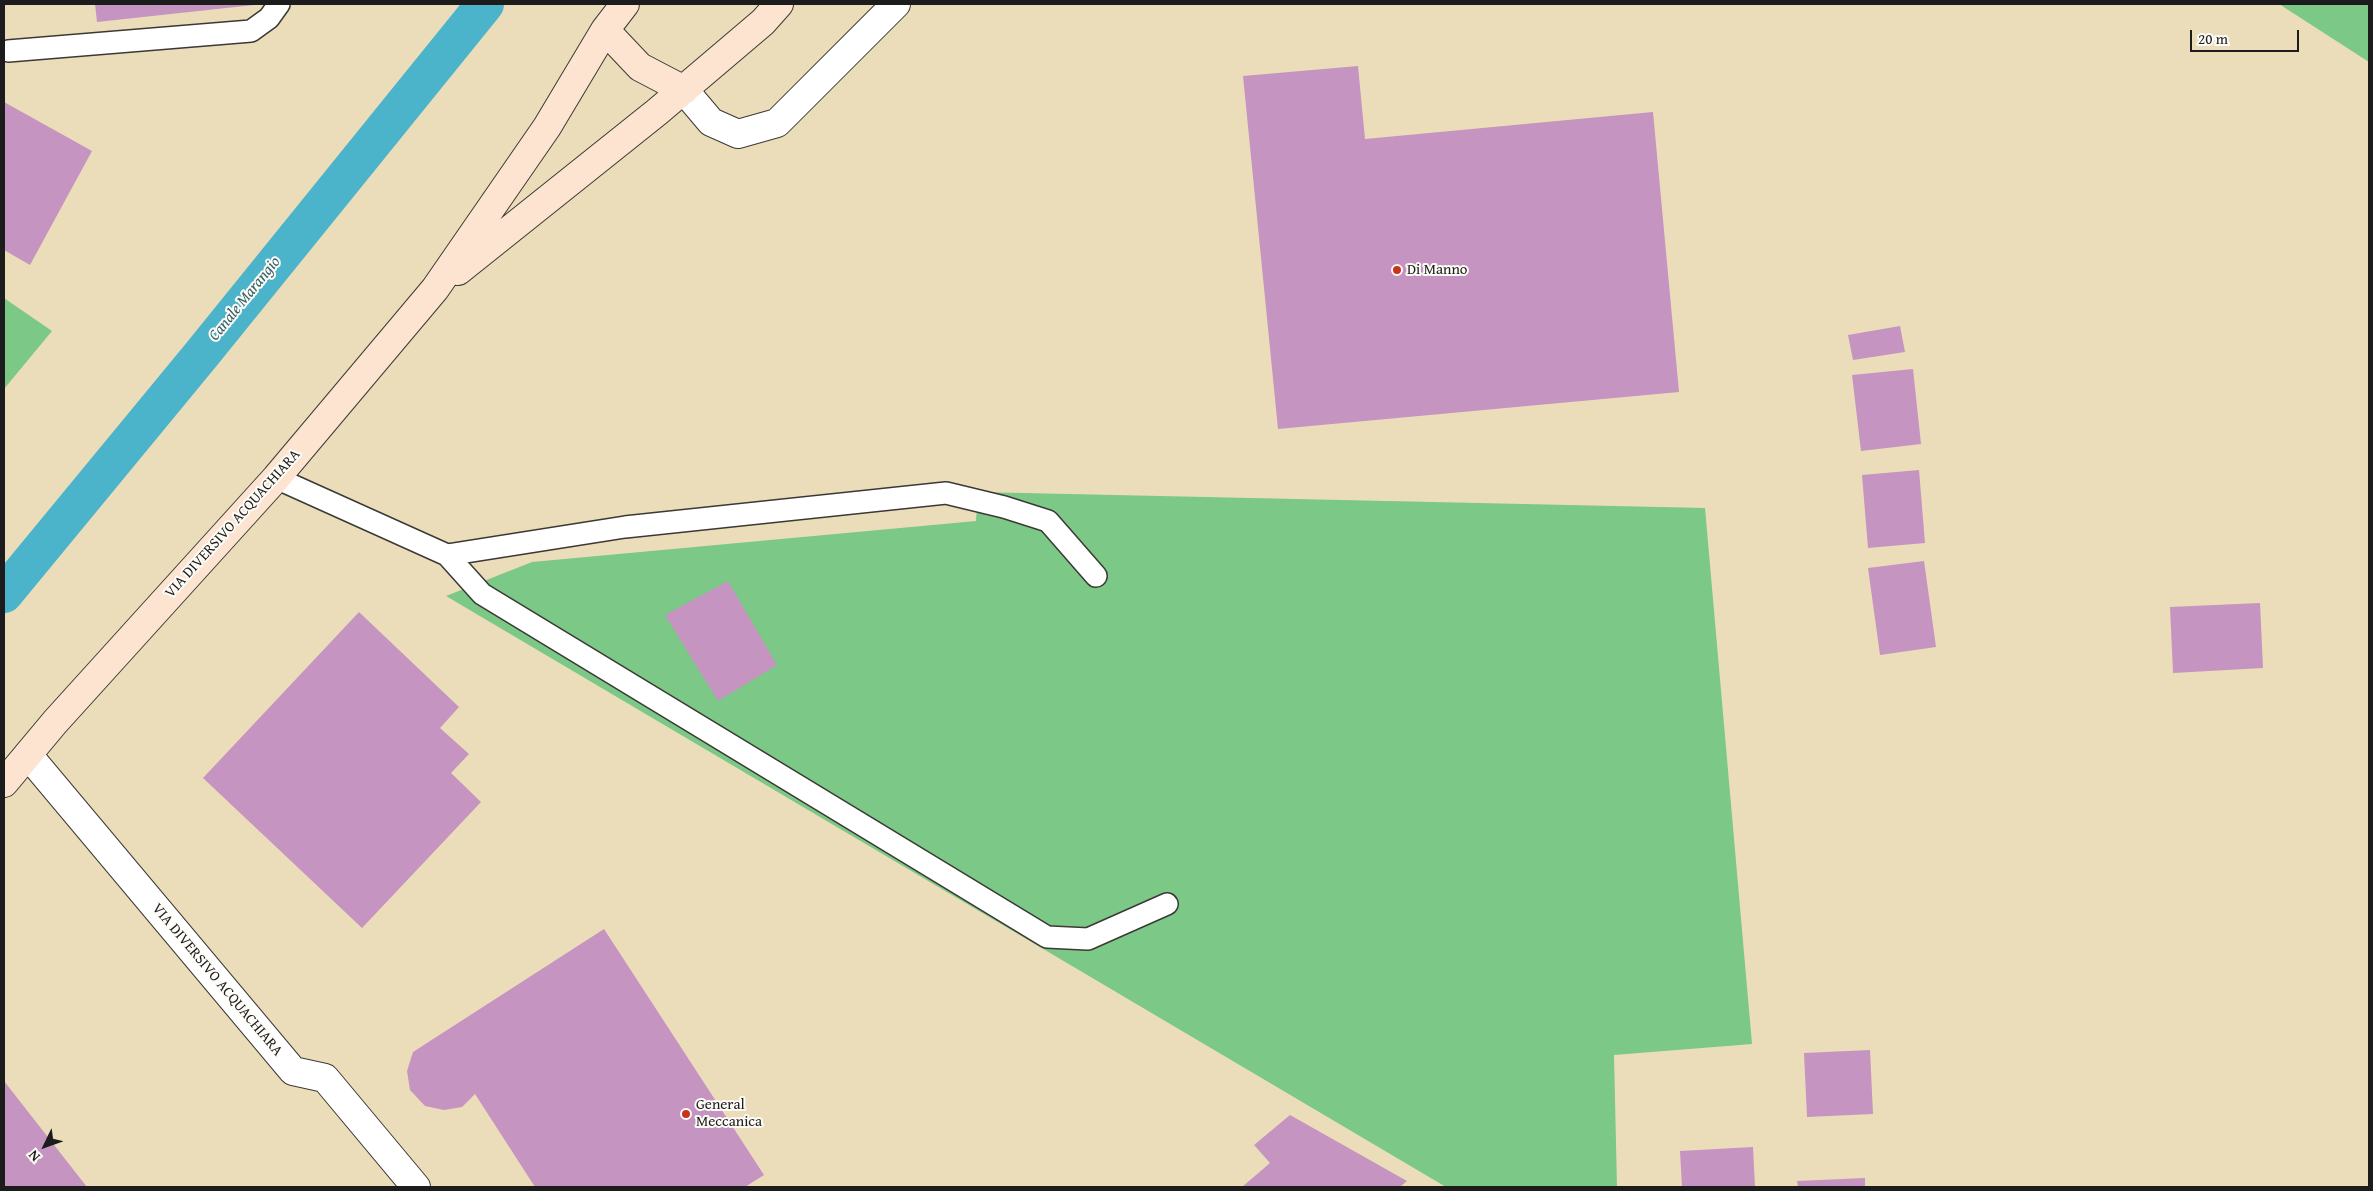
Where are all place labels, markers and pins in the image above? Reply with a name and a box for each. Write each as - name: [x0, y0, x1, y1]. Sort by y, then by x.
- place label: Di Manno: [1407, 261, 1468, 279]
- marker: Di Manno: [1391, 264, 1403, 276]
- place label: General Meccanica: [696, 1096, 762, 1131]
- marker: General Meccanica: [680, 1108, 692, 1120]

